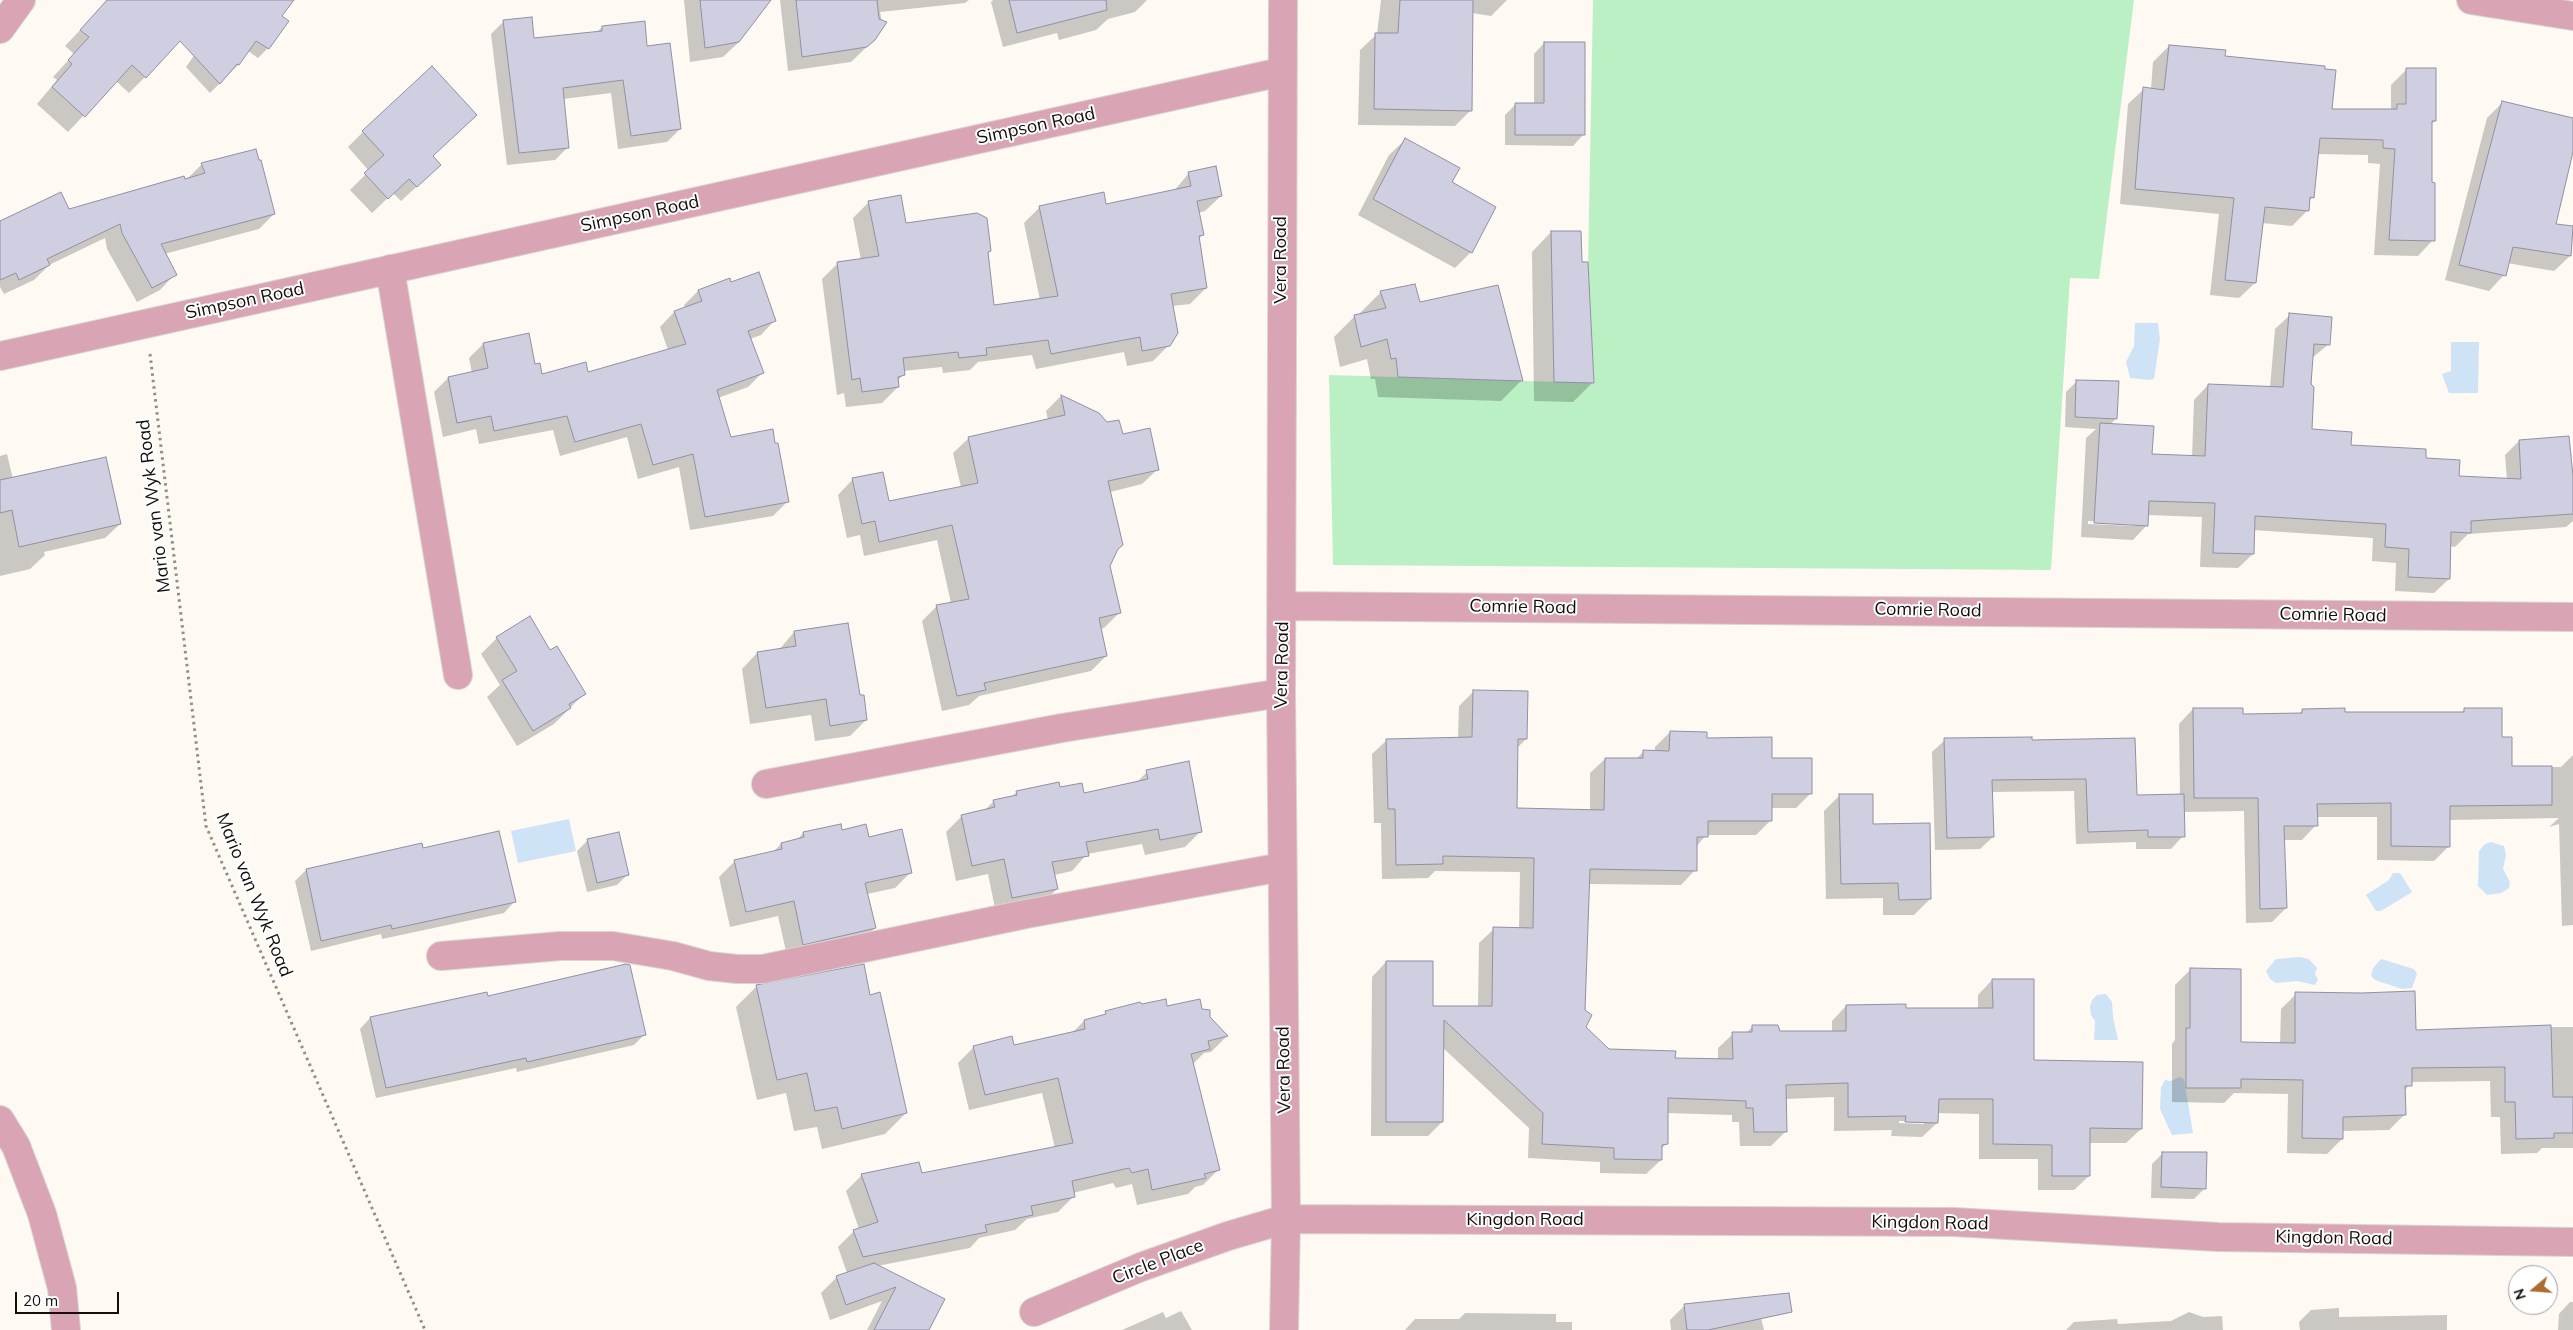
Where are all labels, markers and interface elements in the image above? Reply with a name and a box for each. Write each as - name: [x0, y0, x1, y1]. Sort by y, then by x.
- street label: Simpson Road: [975, 103, 1097, 149]
- street label: Simpson Road: [579, 191, 701, 237]
- street label: Vera Road: [1270, 216, 1292, 304]
- street label: Simpson Road: [184, 278, 306, 324]
- street label: Mario van Wyk Road: [133, 418, 175, 594]
- street label: Comrie Road: [1469, 595, 1577, 619]
- street label: Comrie Road: [1874, 598, 1982, 622]
- street label: Comrie Road: [2279, 603, 2387, 627]
- street label: Vera Road: [1270, 621, 1294, 709]
- street label: Mario van Wyk Road: [211, 810, 297, 980]
- street label: Vera Road: [1272, 1026, 1296, 1114]
- street label: Kingdon Road: [1466, 1209, 1584, 1231]
- street label: Kingdon Road: [1871, 1211, 1989, 1235]
- street label: Kingdon Road: [2275, 1226, 2393, 1250]
- street label: Circle Place: [1109, 1235, 1207, 1289]
- north arrow: [2508, 1265, 2558, 1315]
- scale bar: [18, 1282, 121, 1314]
- text: N: [2509, 1287, 2530, 1302]
- text: 20 m: [23, 1291, 58, 1310]

